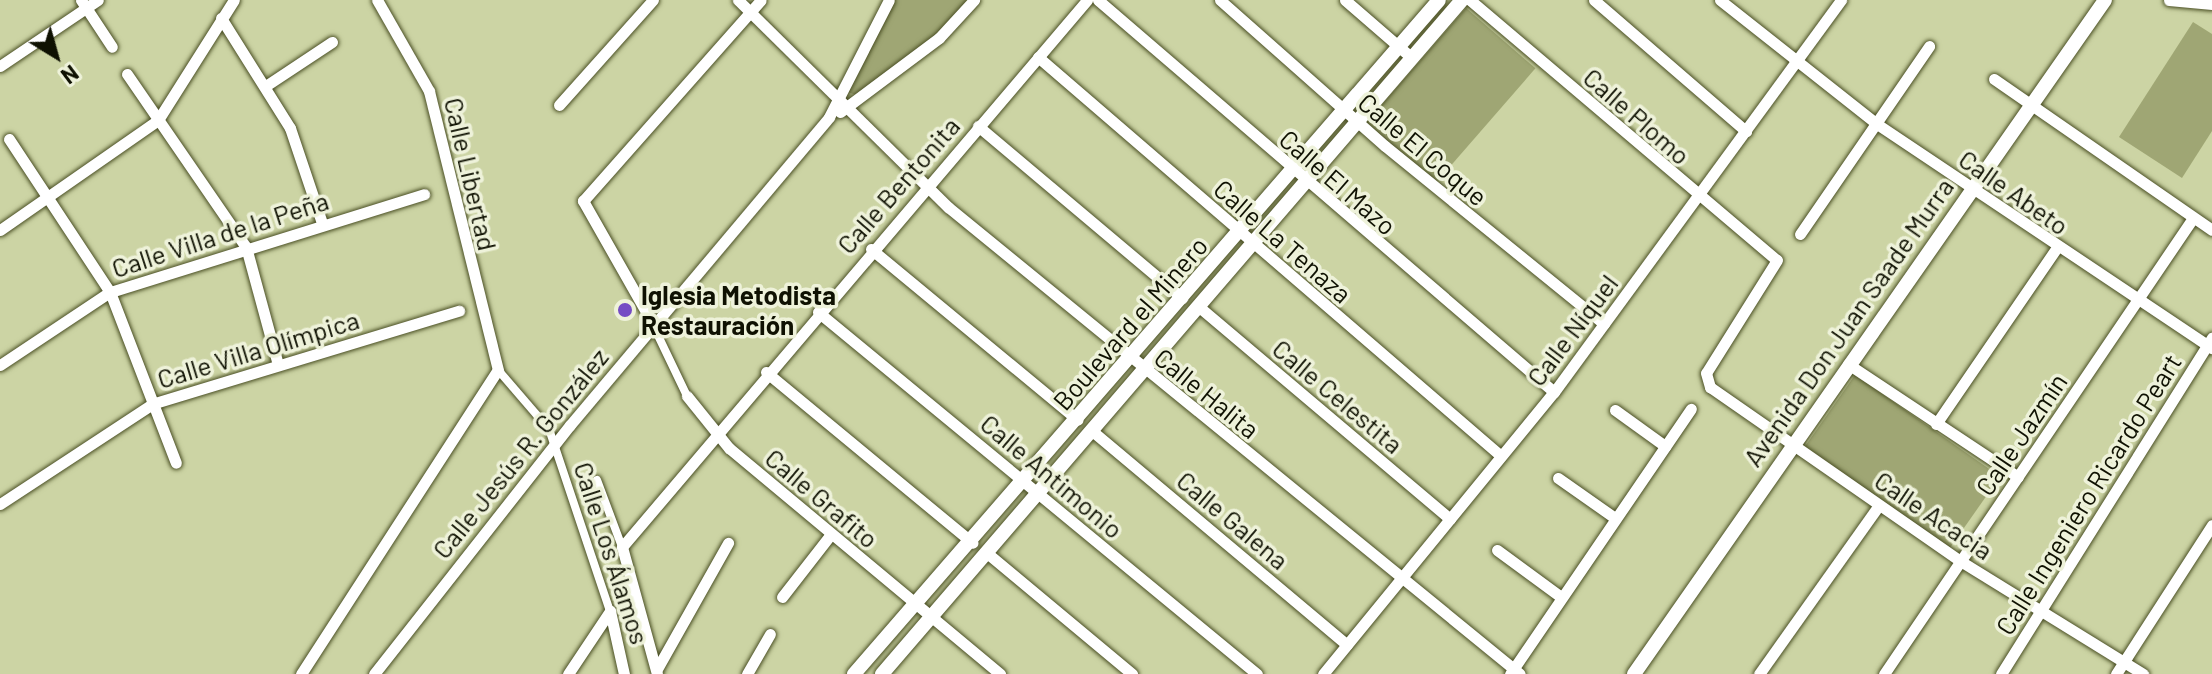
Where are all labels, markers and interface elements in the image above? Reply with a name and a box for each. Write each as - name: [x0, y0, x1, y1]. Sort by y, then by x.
- north arrow: [16, 16, 96, 96]
- text: N: [57, 60, 84, 90]
- street label: Calle Plomo: [1577, 61, 1697, 171]
- street label: Calle El Coque: [1352, 86, 1494, 212]
- street label: Calle Libertad: [438, 95, 504, 253]
- street label: Calle Bentonita: [830, 110, 966, 260]
- street label: Calle El Mazo: [1273, 123, 1403, 241]
- street label: Calle Abeto: [1953, 143, 2075, 241]
- street label: Avenida Don Juan Saade Murra: [1736, 172, 1960, 472]
- street label: Calle La Tenaza: [1208, 173, 1358, 309]
- street label: Calle Villa de la Peña: [108, 184, 332, 284]
- street label: Boulevard el Minero: [1046, 230, 1214, 416]
- street label: Calle Níquel: [1520, 268, 1624, 392]
- place label: Iglesia Metodista Restauración: [641, 279, 836, 340]
- marker: Iglesia Metodista Restauración: [616, 301, 634, 319]
- street label: Calle Villa Olímpica: [153, 303, 363, 395]
- street label: Calle Celestita: [1267, 332, 1409, 460]
- street label: Calle Halita: [1148, 341, 1266, 445]
- street label: Calle Jesús R. González: [426, 342, 614, 564]
- street label: Calle Ingeniero Ricardo Peart: [1989, 348, 2187, 640]
- street label: Calle Jazmín: [1969, 367, 2073, 501]
- street label: Calle Antimonio: [975, 407, 1129, 545]
- street label: Calle Grafito: [759, 442, 885, 554]
- street label: Calle Los Álamos: [568, 458, 656, 648]
- street label: Calle Galena: [1171, 464, 1295, 576]
- street label: Calle Acacia: [1869, 464, 1999, 566]

